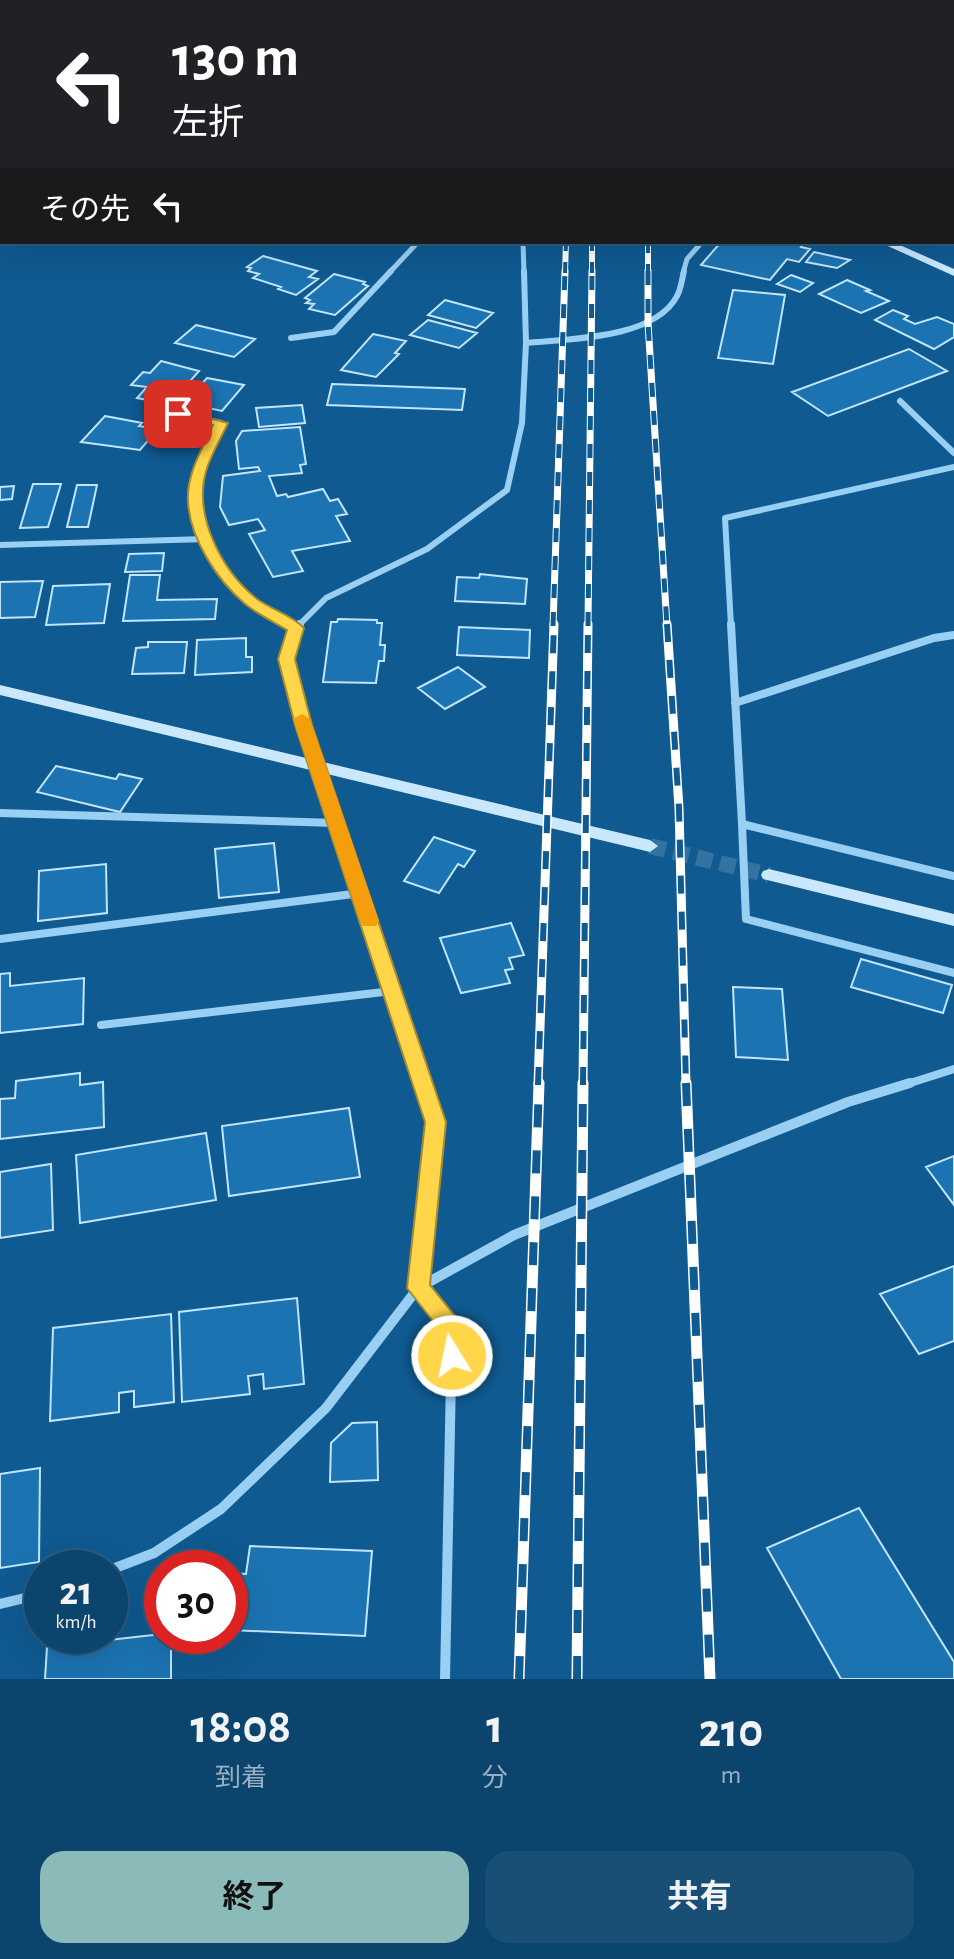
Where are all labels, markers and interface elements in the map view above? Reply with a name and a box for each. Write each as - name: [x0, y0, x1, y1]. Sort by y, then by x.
- text: 130 m: [172, 30, 299, 86]
- icon: left: [40, 32, 144, 136]
- text: 左折: [172, 105, 244, 141]
- icon: left: [146, 184, 190, 228]
- text: その先: [40, 195, 130, 225]
- pin: [144, 380, 212, 448]
- icon: arrive: [156, 392, 200, 436]
- position arrow: [410, 1314, 494, 1398]
- speed limit sign: 30: [144, 1550, 248, 1654]
- text: 21: [59, 1572, 93, 1612]
- text: km/h: [55, 1612, 97, 1632]
- text: 18:08: [191, 1704, 291, 1752]
- text: 1: [486, 1704, 503, 1752]
- text: 210: [698, 1708, 763, 1756]
- text: m: [721, 1762, 741, 1788]
- text: 到着: [215, 1765, 267, 1791]
- text: 分: [482, 1765, 508, 1791]
- button: 終了: [40, 1851, 469, 1943]
- button: 共有: [485, 1851, 914, 1943]

